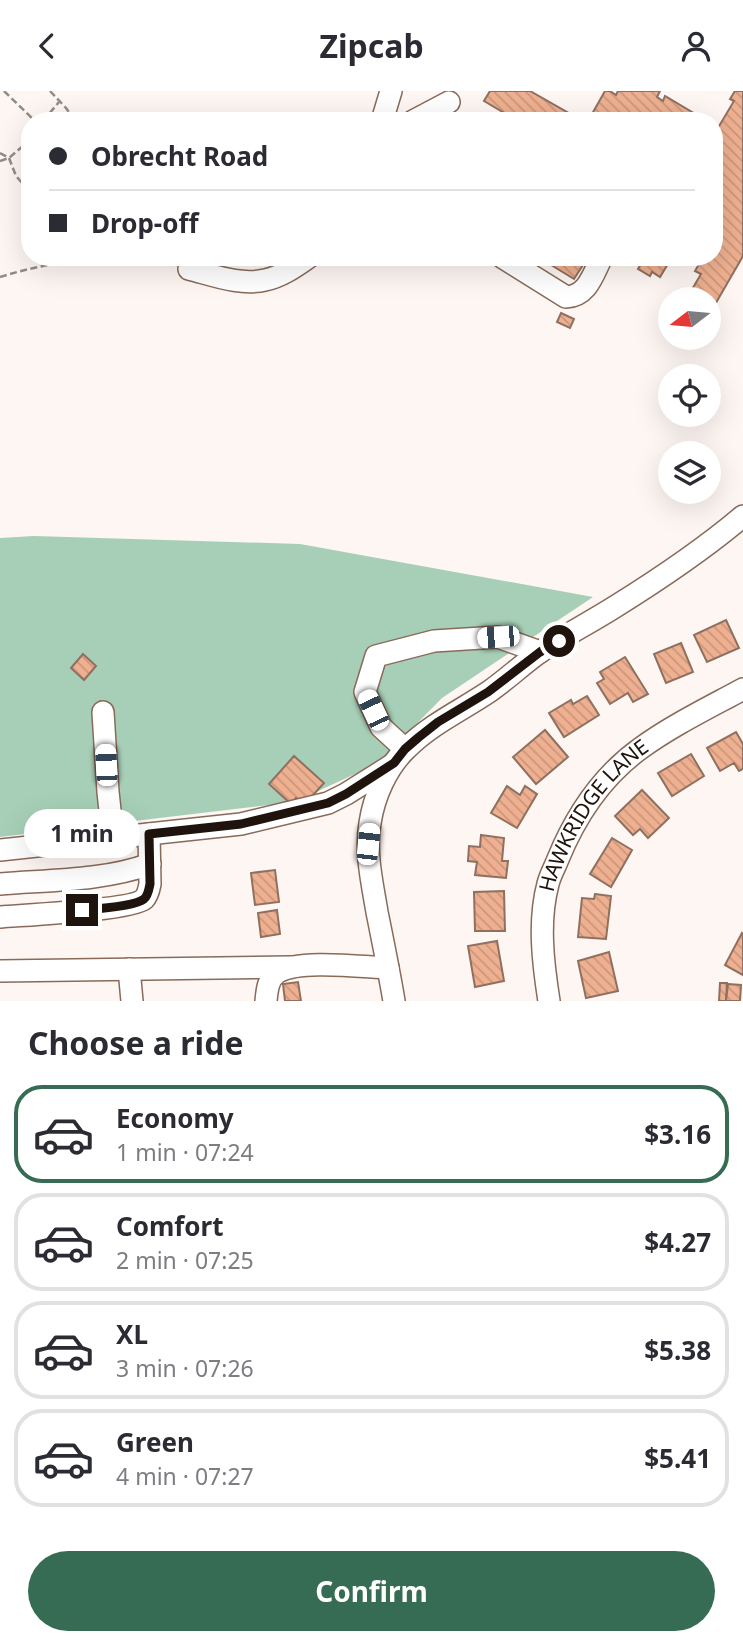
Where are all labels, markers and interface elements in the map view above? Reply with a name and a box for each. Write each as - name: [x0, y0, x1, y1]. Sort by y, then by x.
- text: Zipcab: [319, 24, 424, 67]
- icon: back: [28, 27, 66, 65]
- icon: person: [677, 27, 715, 65]
- text: Obrecht Road: [91, 138, 268, 174]
- text: Drop-off: [91, 205, 198, 241]
- north arrow: [658, 287, 721, 350]
- map controls: [658, 287, 721, 504]
- button: locate: [658, 364, 721, 427]
- button: layers: [658, 441, 721, 504]
- car: [477, 625, 520, 649]
- route start: [543, 625, 575, 657]
- car: [355, 687, 392, 733]
- street label: HAWKRIDGE LANE: [532, 732, 654, 894]
- car: [95, 743, 118, 787]
- callout: 1 min: [24, 809, 140, 857]
- text: 1 min: [50, 817, 114, 849]
- car: [356, 822, 381, 866]
- route end: [66, 894, 98, 926]
- text: Choose a ride: [28, 1021, 244, 1064]
- text: Economy: [116, 1100, 234, 1136]
- icon: car: [32, 1103, 95, 1166]
- text: $3.16: [644, 1116, 711, 1152]
- text: 1 min · 07:24: [116, 1136, 254, 1168]
- text: Comfort: [116, 1208, 224, 1244]
- icon: car: [32, 1211, 95, 1274]
- text: $4.27: [644, 1224, 711, 1260]
- text: 2 min · 07:25: [116, 1244, 254, 1276]
- text: XL: [116, 1316, 148, 1352]
- icon: car: [32, 1319, 95, 1382]
- text: $5.38: [644, 1332, 711, 1368]
- text: 3 min · 07:26: [116, 1352, 254, 1384]
- text: Green: [116, 1424, 194, 1460]
- icon: car: [32, 1427, 95, 1490]
- text: $5.41: [644, 1440, 711, 1476]
- text: 4 min · 07:27: [116, 1460, 254, 1492]
- button: Confirm: [28, 1551, 715, 1631]

